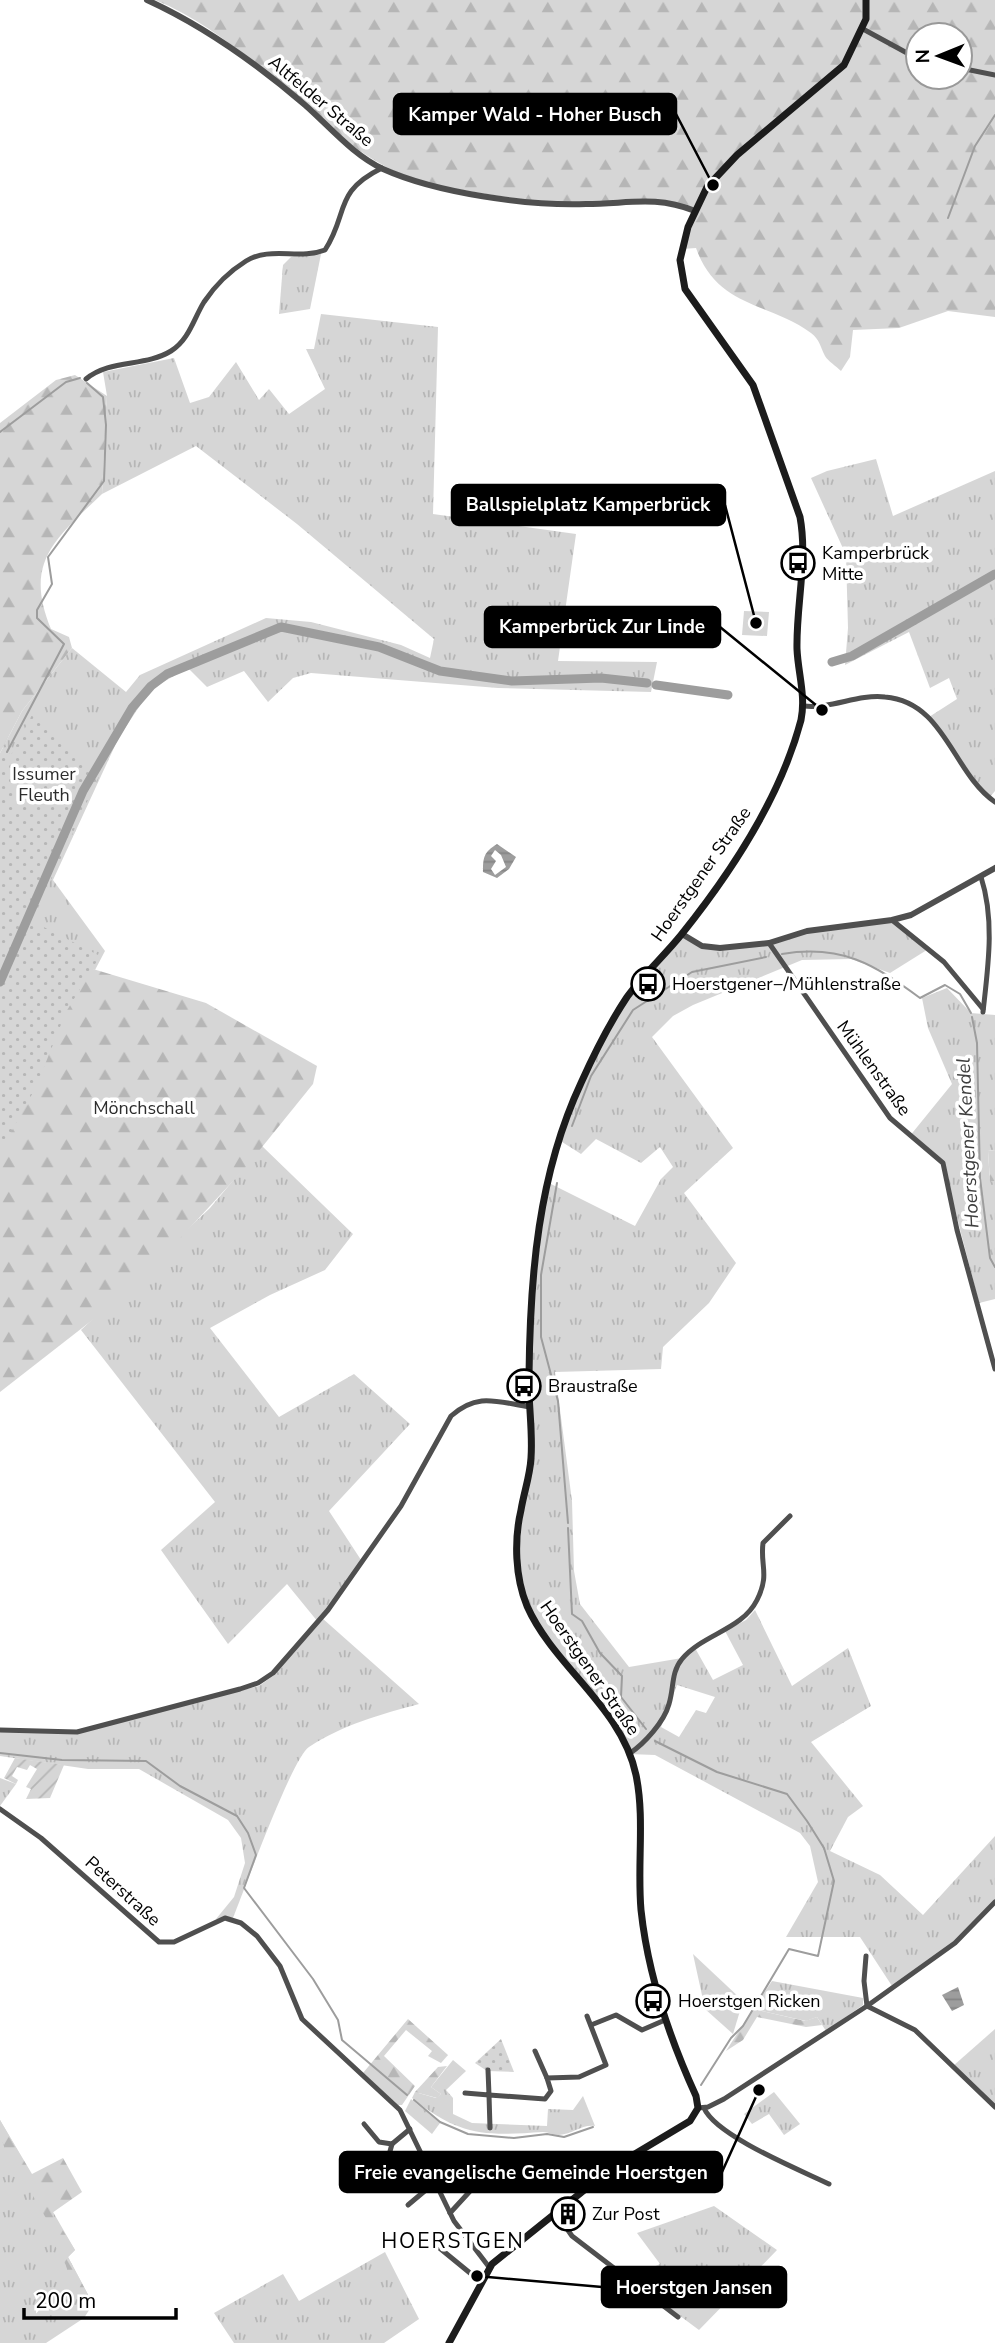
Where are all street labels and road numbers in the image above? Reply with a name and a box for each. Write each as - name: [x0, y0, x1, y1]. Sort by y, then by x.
- street label: Altfelder Straße: [263, 50, 379, 152]
- street label: Hoerstgener Straße: [645, 802, 757, 946]
- street label: Mühlenstraße: [831, 1016, 917, 1120]
- street label: Hoerstgener Straße: [534, 1596, 646, 1740]
- street label: Peterstraße: [80, 1851, 166, 1931]

